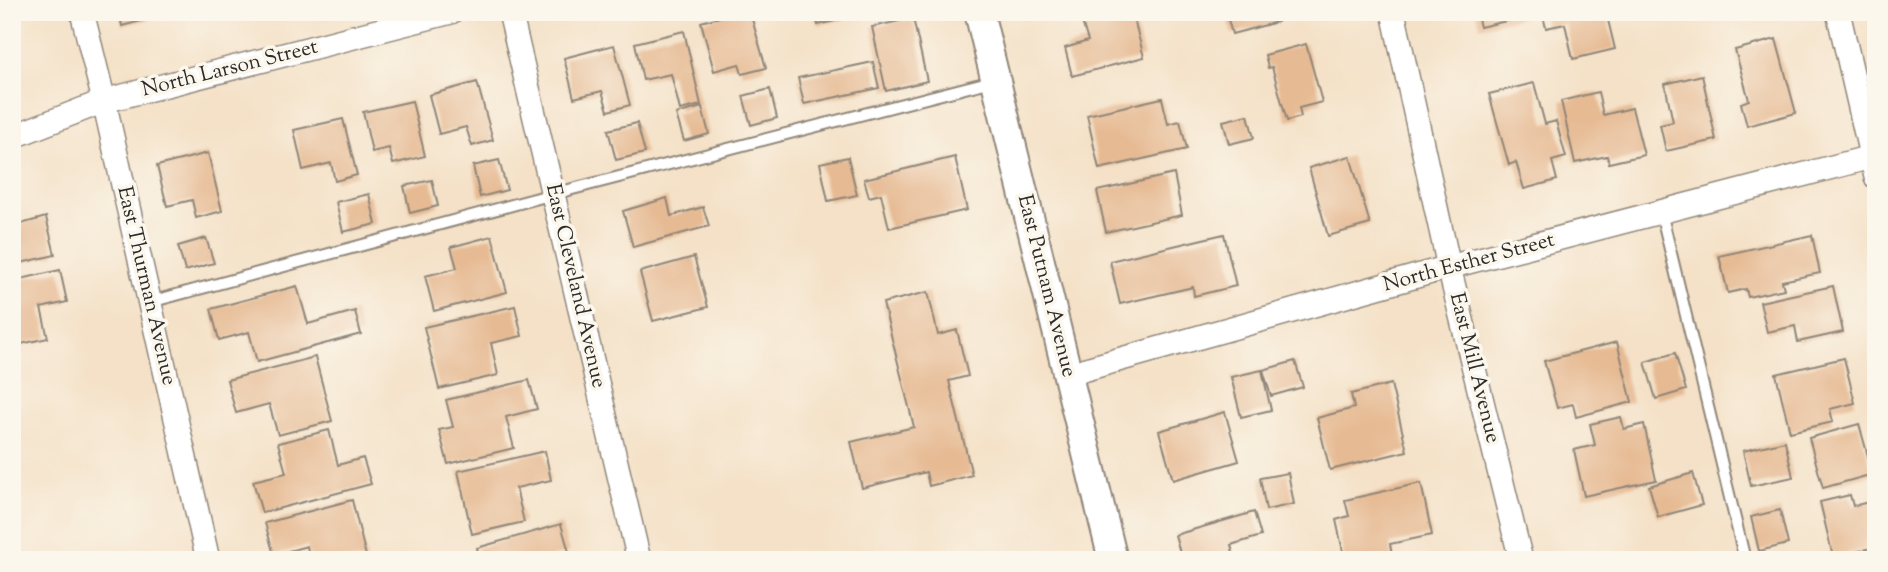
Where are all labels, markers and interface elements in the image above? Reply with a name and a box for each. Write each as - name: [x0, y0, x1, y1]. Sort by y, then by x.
- street label: North Larson Street: [139, 33, 321, 105]
- street label: East Cleveland Avenue: [537, 181, 613, 391]
- street label: East Thurman Avenue: [109, 184, 183, 388]
- street label: East Putnam Avenue: [1009, 192, 1083, 380]
- street label: North Esther Street: [1380, 226, 1558, 300]
- street label: East Mill Avenue: [1441, 290, 1507, 446]

